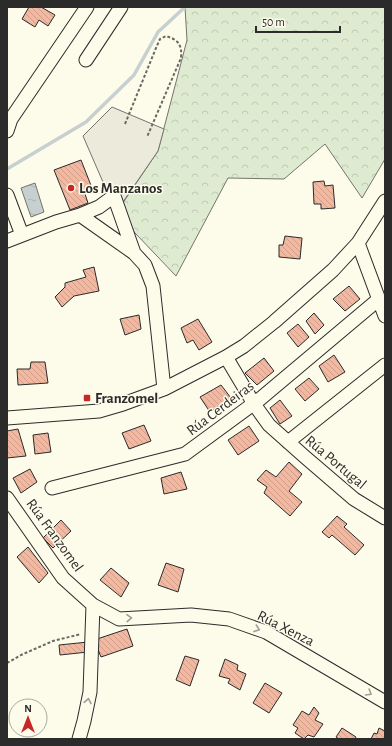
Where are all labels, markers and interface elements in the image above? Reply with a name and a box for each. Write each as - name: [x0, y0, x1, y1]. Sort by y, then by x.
- scale bar: [256, 8, 340, 34]
- text: 50 m: [262, 16, 285, 28]
- place label: Los Manzanos: [79, 181, 163, 196]
- marker: Los Manzanos: [66, 183, 76, 193]
- street label: Rúa Cerdeiras: [184, 378, 257, 438]
- place label: Franzomel: [95, 391, 158, 406]
- marker: Franzomel: [82, 393, 92, 403]
- street label: Rúa Portugal: [302, 433, 369, 492]
- street label: Rúa Franzomel: [23, 496, 86, 575]
- street label: Rúa Xenza: [255, 608, 317, 649]
- one-way arrow: [126, 614, 132, 622]
- one-way arrow: [253, 624, 260, 632]
- one-way arrow: [365, 689, 372, 696]
- north arrow: [8, 698, 48, 738]
- one-way arrow: [83, 698, 92, 704]
- text: N: [24, 703, 32, 714]

